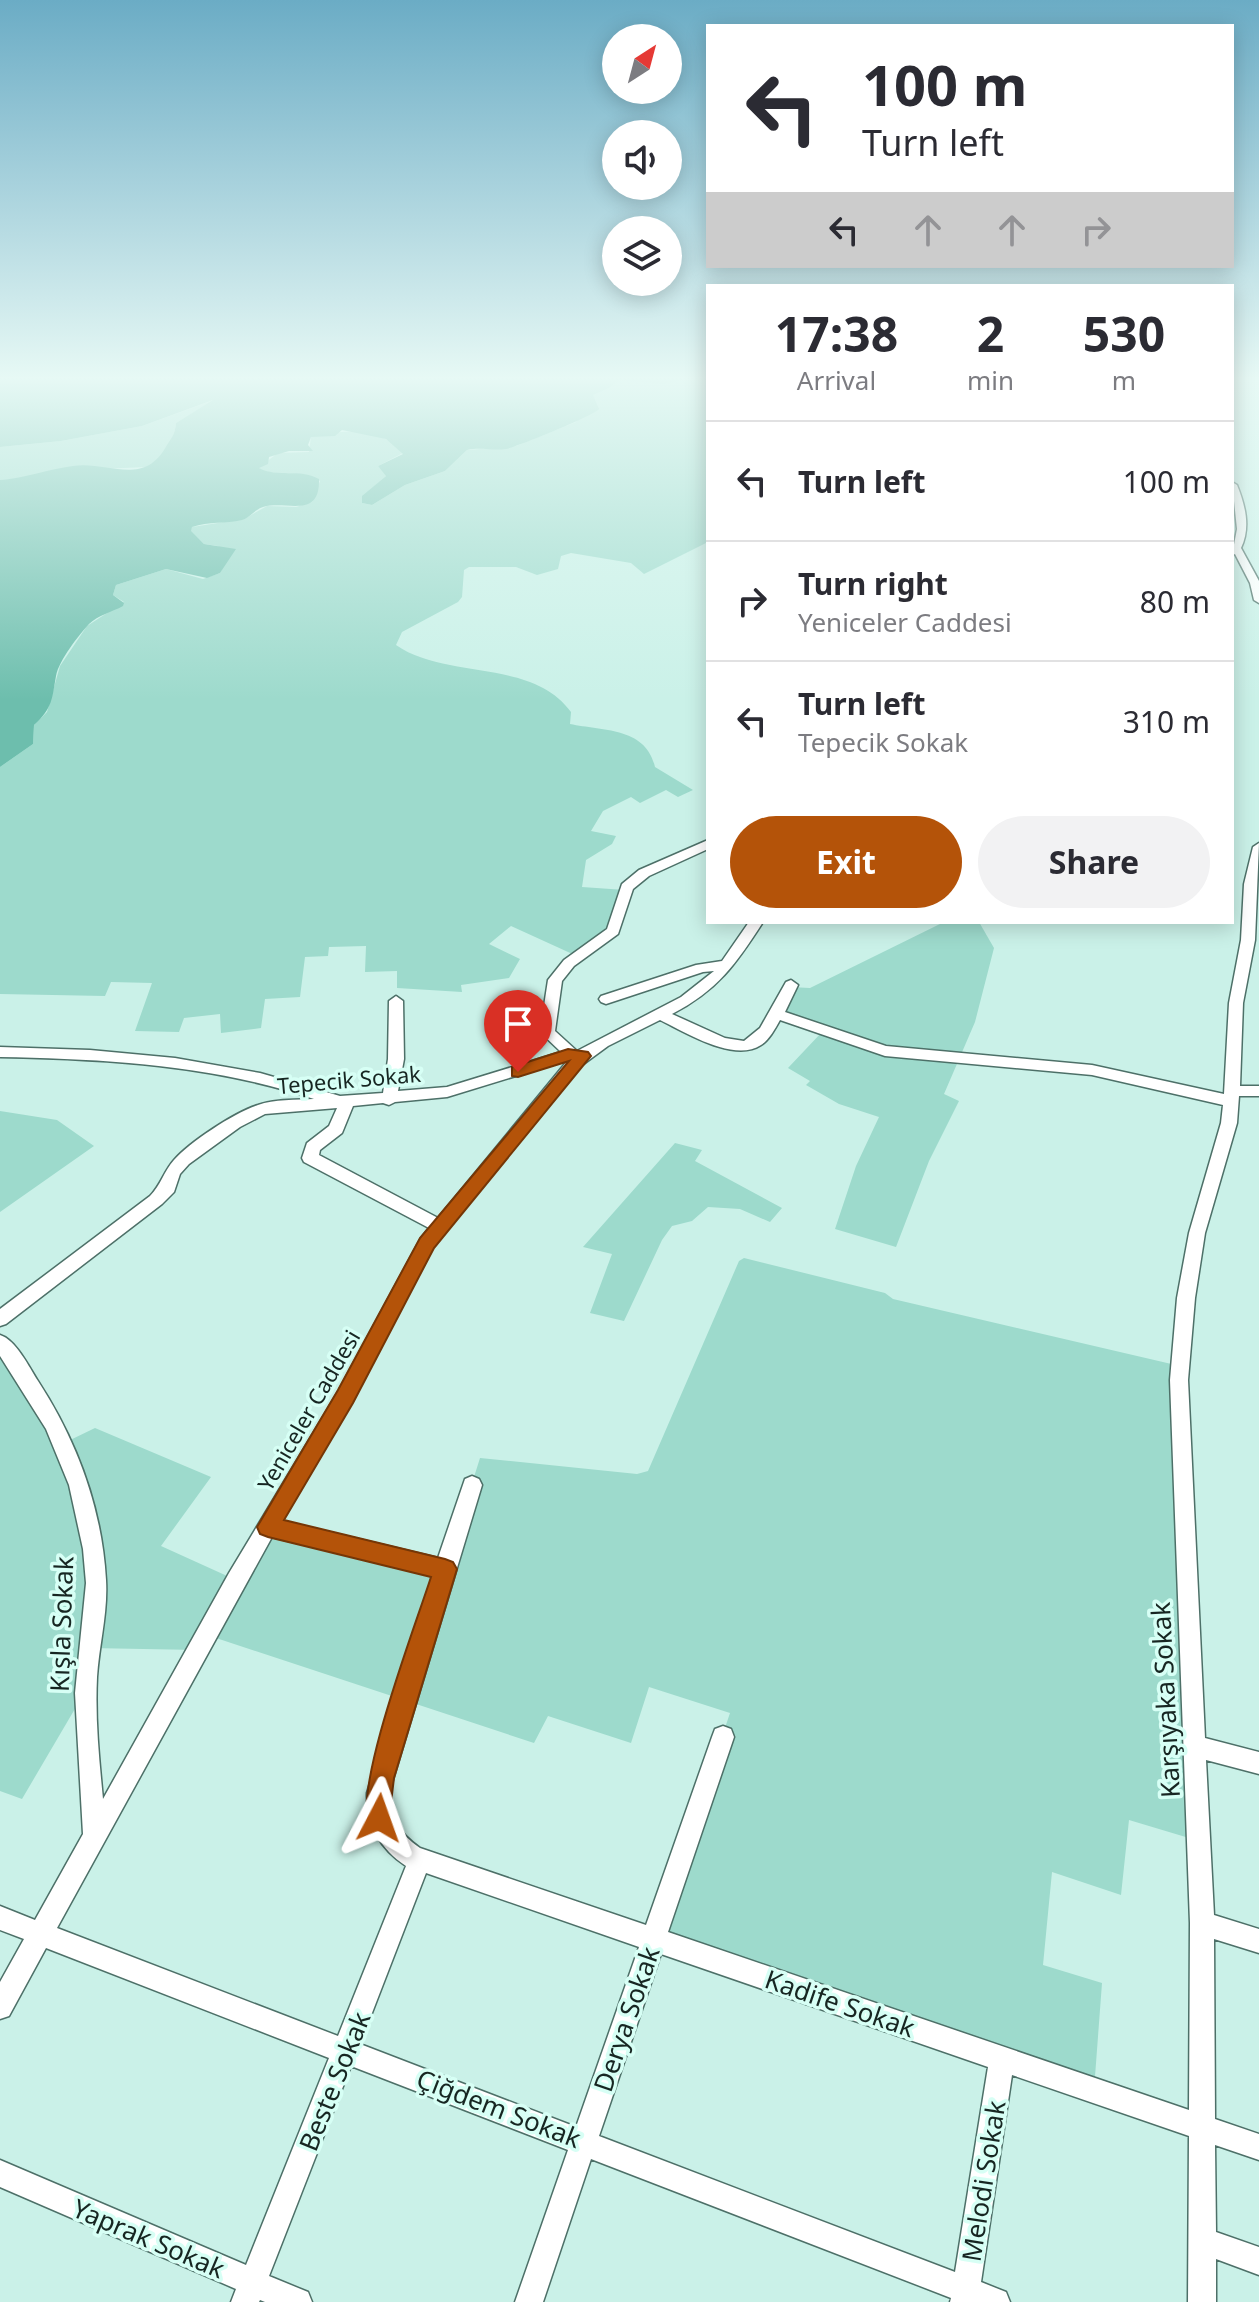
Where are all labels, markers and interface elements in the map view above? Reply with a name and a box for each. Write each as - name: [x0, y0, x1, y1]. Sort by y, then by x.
- north arrow: [602, 24, 682, 104]
- map controls: [602, 24, 682, 296]
- text: 100 m: [862, 46, 1027, 122]
- icon: left: [730, 56, 834, 160]
- text: Turn left: [862, 118, 1004, 167]
- button: sound: [602, 120, 682, 200]
- icon: left: [822, 208, 866, 252]
- icon: ahead: [906, 208, 950, 252]
- icon: ahead: [990, 208, 1034, 252]
- icon: right: [1074, 208, 1118, 252]
- button: layers: [602, 216, 682, 296]
- text: 17:38: [775, 301, 898, 366]
- text: 2: [977, 301, 1004, 366]
- text: 530: [1083, 301, 1165, 366]
- text: Arrival: [797, 362, 876, 398]
- text: min: [967, 362, 1014, 398]
- text: m: [1112, 362, 1136, 398]
- icon: left: [730, 459, 774, 503]
- text: Turn left: [798, 461, 926, 502]
- text: 100 m: [1123, 461, 1210, 502]
- text: Turn right: [798, 563, 948, 604]
- icon: right: [730, 579, 774, 623]
- text: 80 m: [1140, 581, 1210, 622]
- text: Yeniceler Caddesi: [798, 604, 1012, 640]
- text: Turn left: [798, 683, 926, 724]
- icon: left: [730, 699, 774, 743]
- text: 310 m: [1123, 701, 1210, 742]
- text: Tepecik Sokak: [798, 724, 968, 760]
- button: Exit: [730, 816, 962, 908]
- button: Share: [978, 816, 1210, 908]
- pin: [484, 990, 552, 1072]
- icon: arrive: [496, 1002, 540, 1046]
- street label: Tepecik Sokak: [276, 1058, 422, 1100]
- street label: Yeniceler Caddesi: [250, 1324, 366, 1496]
- street label: Kışla Sokak: [41, 1555, 81, 1692]
- street label: Karşıyaka Sokak: [1142, 1601, 1188, 1799]
- position arrow: [337, 1776, 421, 1860]
- street label: Derya Sokak: [584, 1941, 668, 2096]
- street label: Kadife Sokak: [760, 1961, 920, 2045]
- street label: Beste Sokak: [290, 2006, 378, 2156]
- street label: Çiğdem Sokak: [412, 2060, 586, 2156]
- street label: Melodi Sokak: [953, 2098, 1014, 2264]
- street label: Yaprak Sokak: [67, 2190, 231, 2286]

